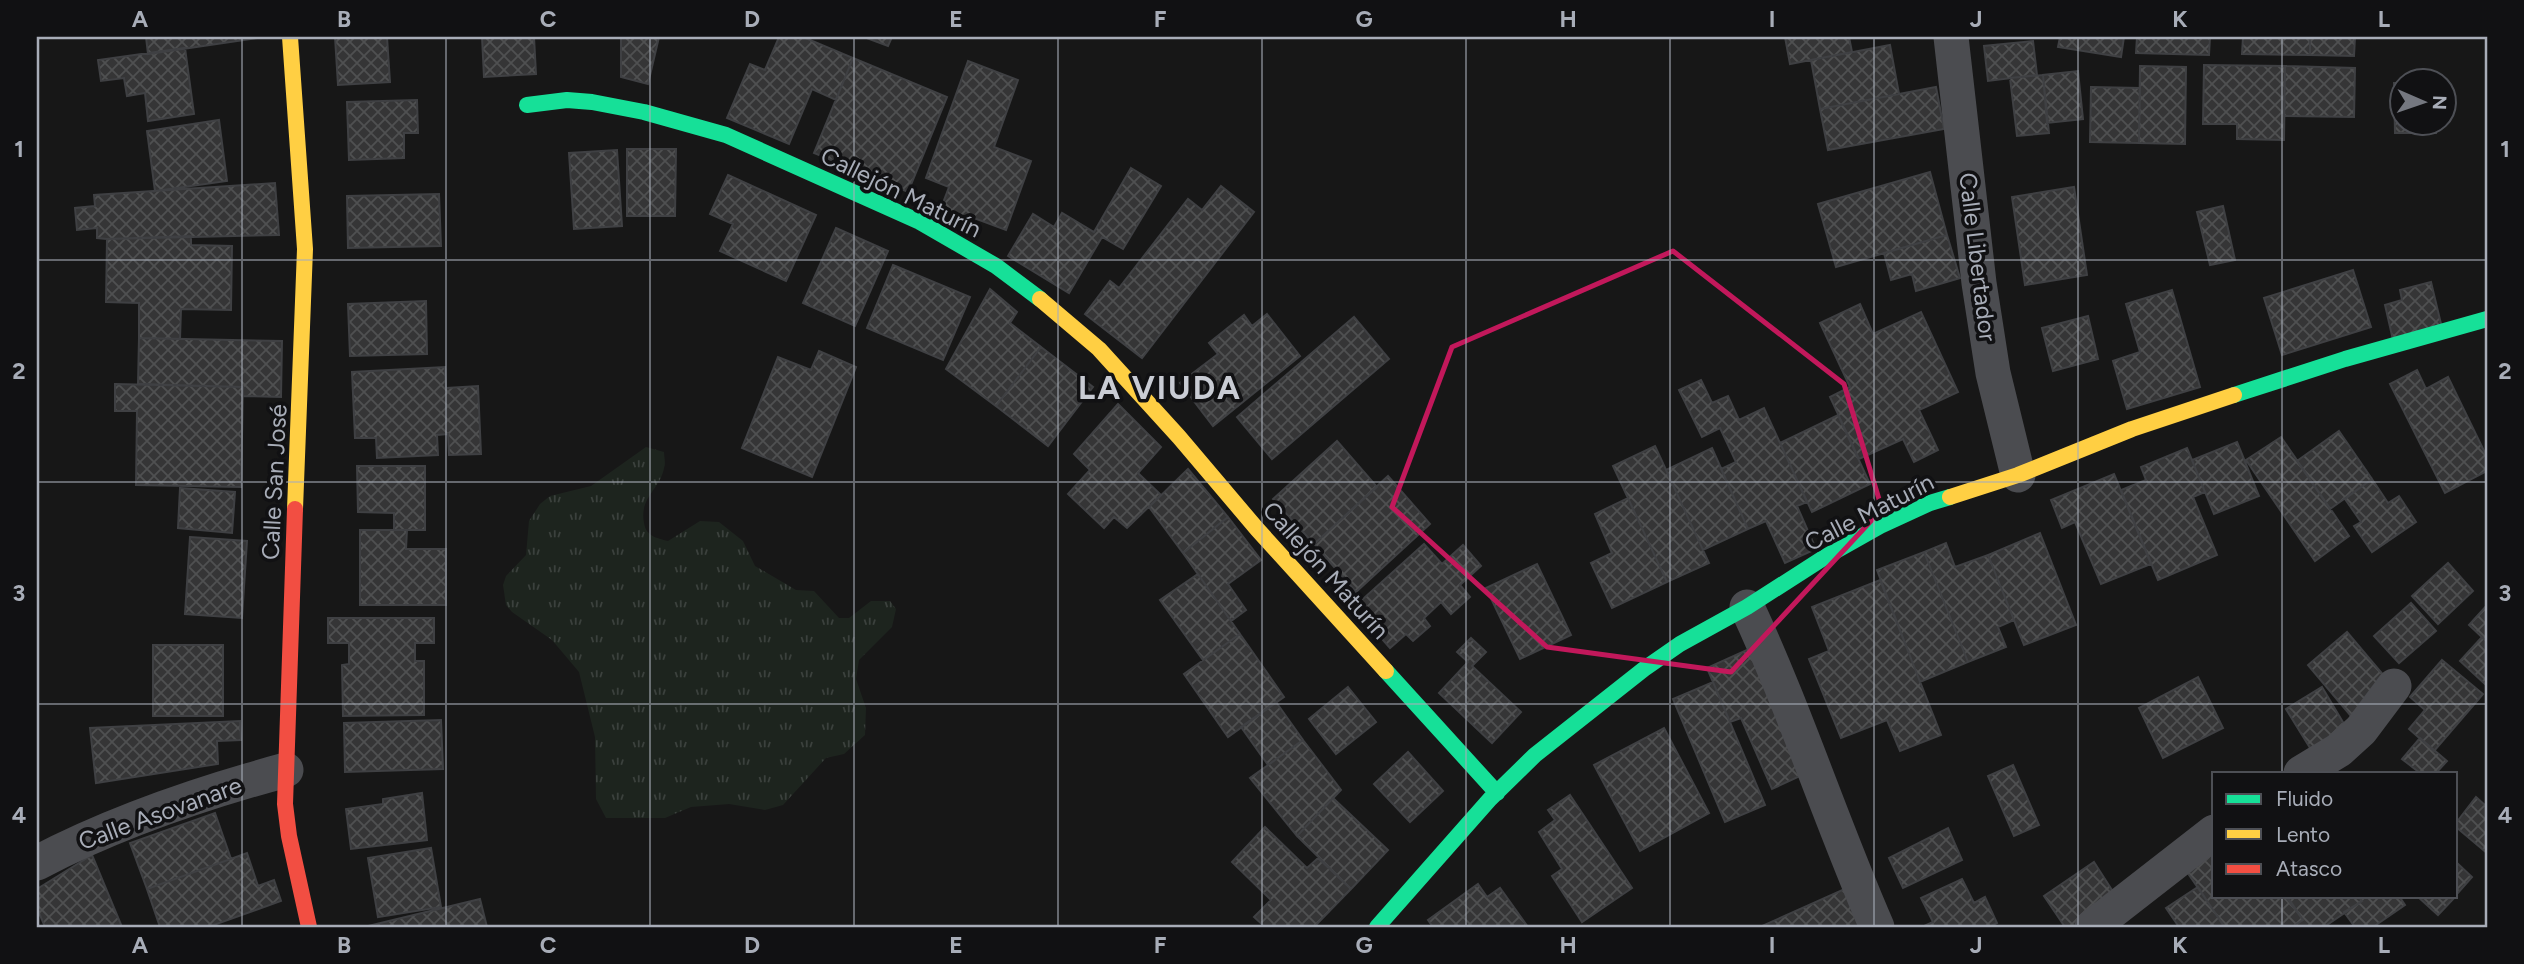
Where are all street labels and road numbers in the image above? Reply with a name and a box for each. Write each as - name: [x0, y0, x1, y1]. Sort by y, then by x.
- street label: Callejón Maturín: [816, 141, 986, 243]
- street label: Calle Libertador: [1953, 171, 2003, 343]
- street label: Calle San José: [255, 403, 293, 561]
- street label: Calle Maturín: [1800, 467, 1938, 557]
- street label: Callejón Maturín: [1257, 495, 1395, 645]
- street label: Calle Asovanare: [74, 770, 246, 856]

